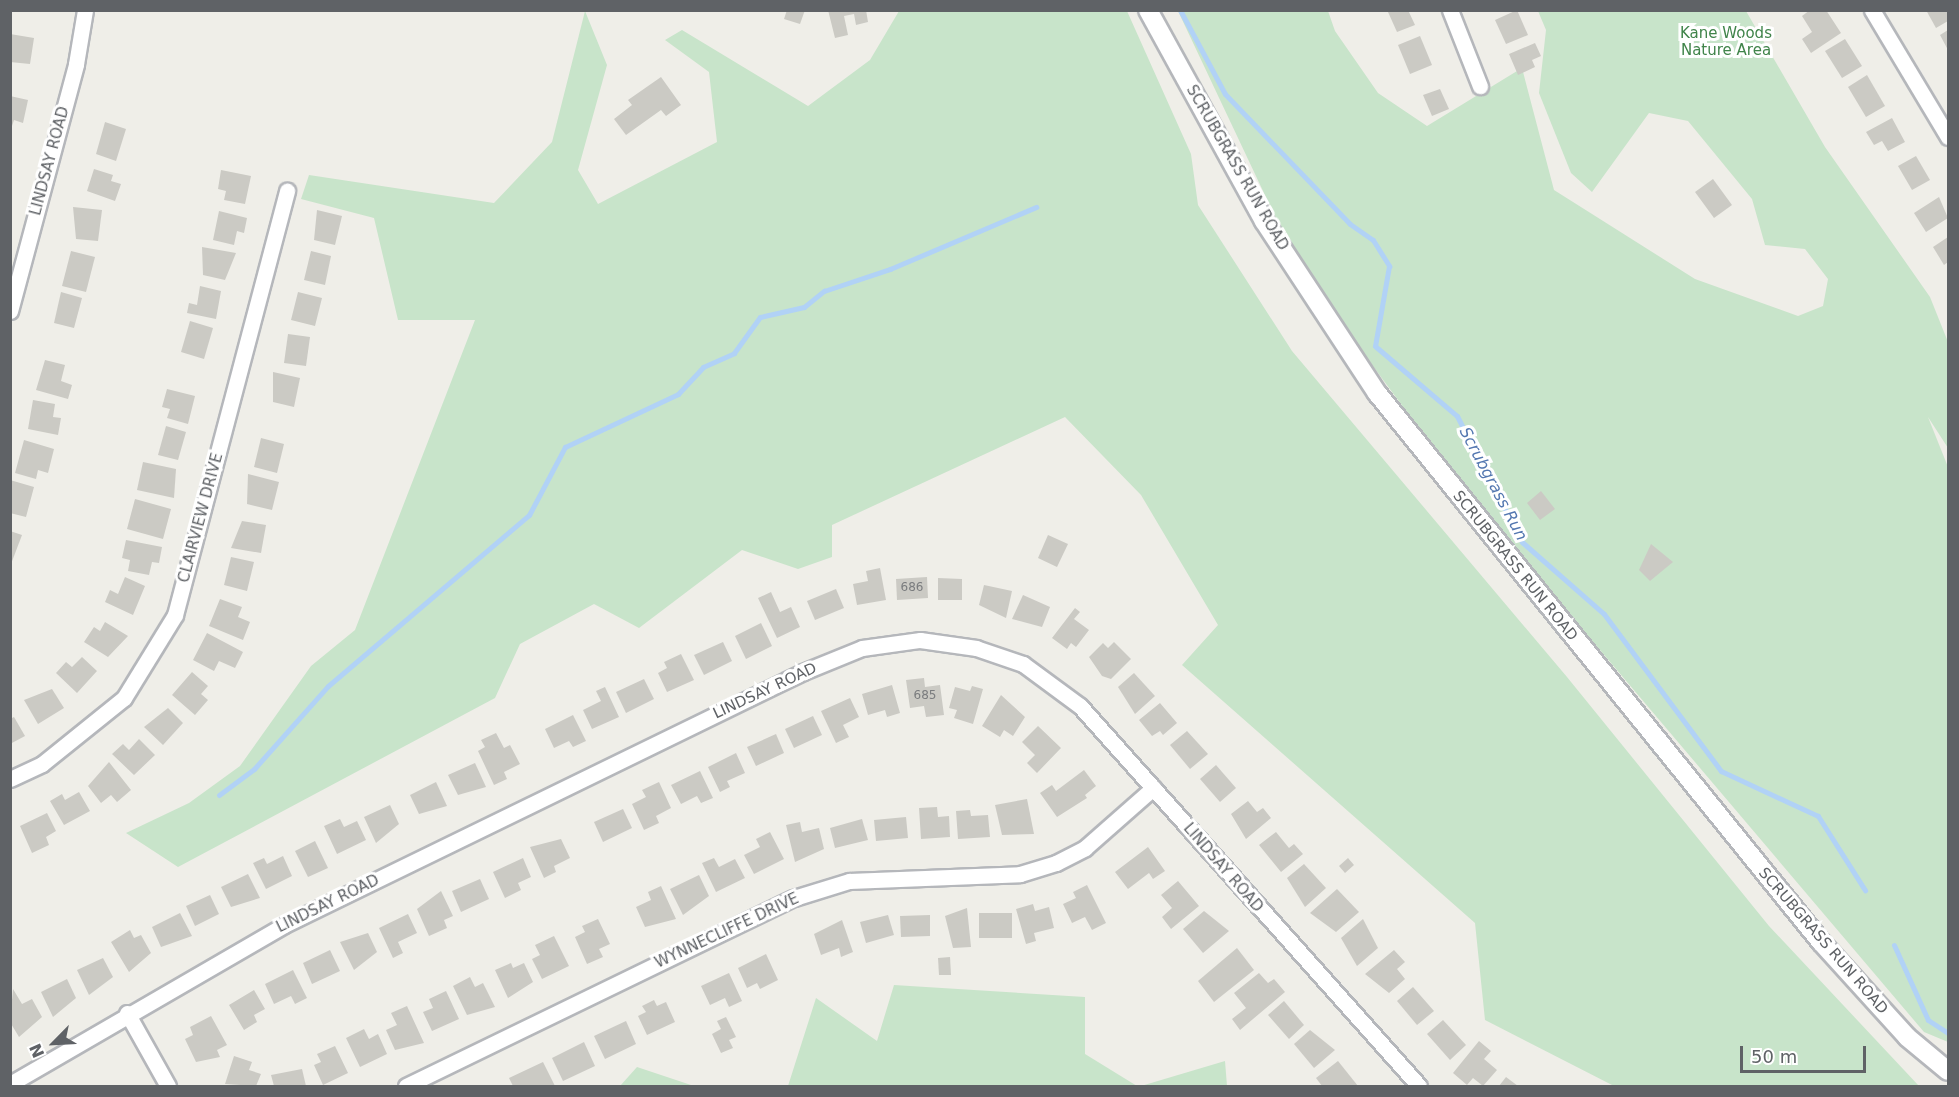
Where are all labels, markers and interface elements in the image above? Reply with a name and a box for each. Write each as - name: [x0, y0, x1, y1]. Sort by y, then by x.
- park label: Kane Woods Nature Area: [1680, 24, 1772, 59]
- street label: SCRUBGRASS RUN ROAD: [1182, 82, 1292, 254]
- street label: LINDSAY ROAD: [27, 105, 73, 217]
- water label: Scrubgrass Run: [1455, 424, 1531, 544]
- street label: CLAIRVIEW DRIVE: [175, 451, 227, 585]
- street label: SCRUBGRASS RUN ROAD: [1449, 487, 1581, 645]
- house number: 686: [901, 581, 923, 595]
- street label: LINDSAY ROAD: [710, 659, 820, 723]
- house number: 685: [914, 689, 936, 703]
- street label: LINDSAY ROAD: [1179, 820, 1267, 916]
- street label: SCRUBGRASS RUN ROAD: [1755, 864, 1891, 1018]
- street label: LINDSAY ROAD: [274, 871, 382, 937]
- street label: WYNNECLIFFE DRIVE: [652, 890, 802, 972]
- north arrow: [24, 1013, 84, 1073]
- scale bar: [1743, 1034, 1869, 1072]
- text: N: [26, 1041, 49, 1061]
- text: 50 m: [1751, 1046, 1797, 1067]

